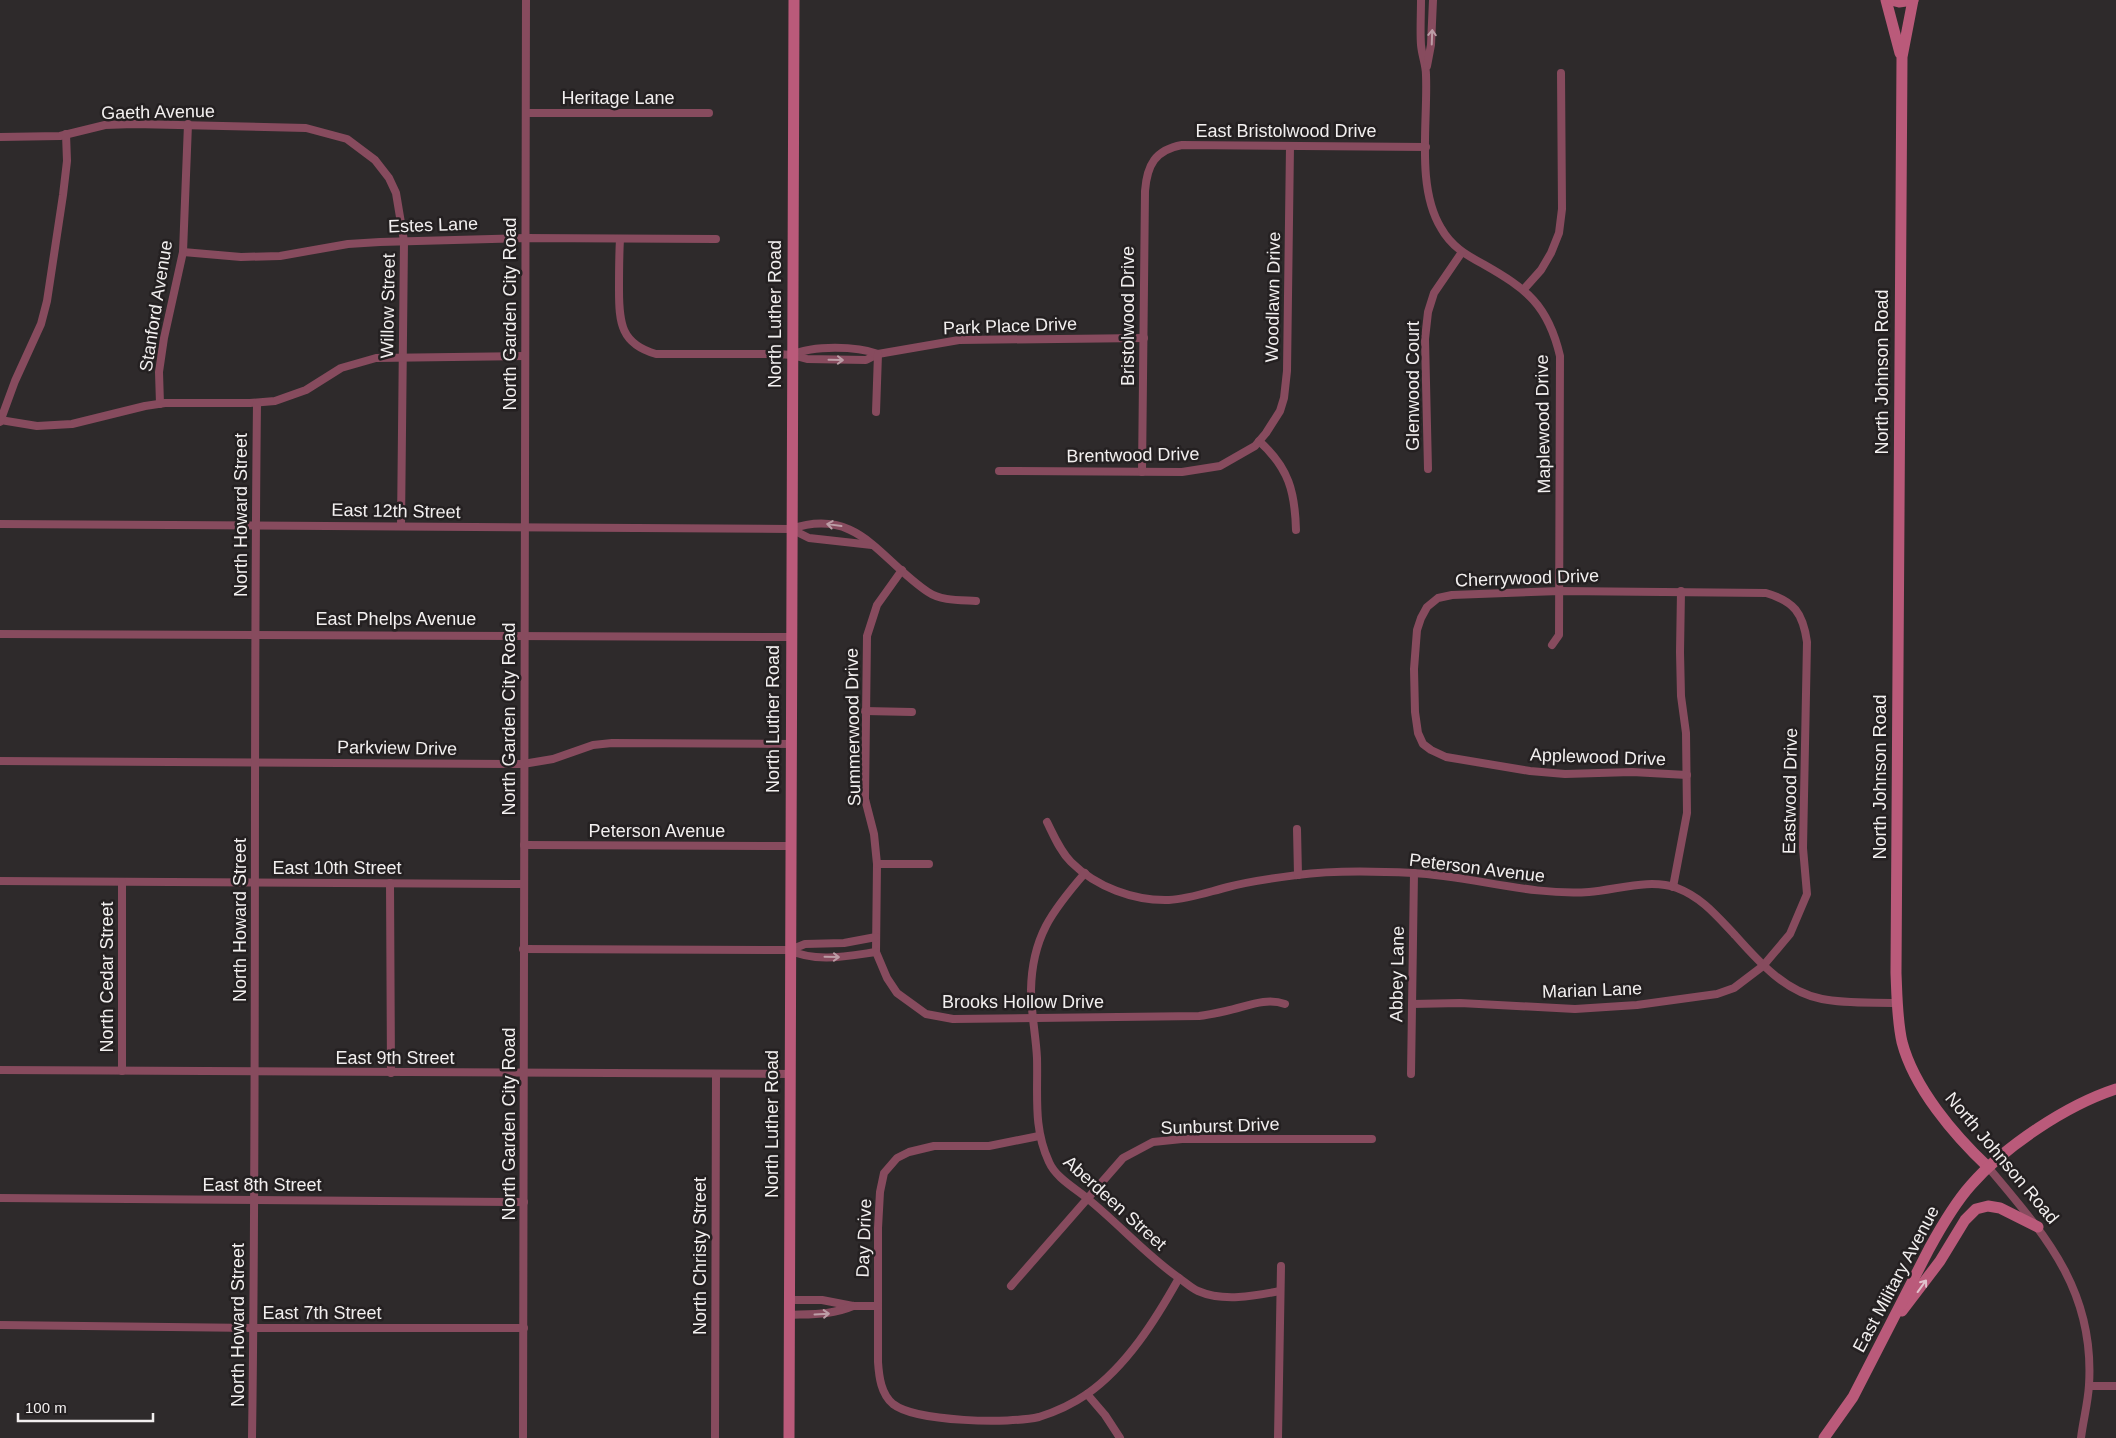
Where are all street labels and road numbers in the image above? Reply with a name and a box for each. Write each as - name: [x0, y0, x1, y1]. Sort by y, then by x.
- street label: Heritage Lane: [561, 88, 675, 108]
- street label: Gaeth Avenue: [101, 101, 215, 123]
- street label: East Bristolwood Drive: [1195, 121, 1377, 141]
- street label: Estes Lane: [388, 213, 478, 237]
- street label: North Garden City Road: [500, 217, 520, 411]
- street label: Woodlawn Drive: [1262, 231, 1284, 363]
- street label: Stanford Avenue: [136, 239, 176, 373]
- street label: North Luther Road: [765, 240, 785, 388]
- street label: Bristolwood Drive: [1118, 246, 1138, 386]
- street label: Willow Street: [377, 253, 399, 359]
- street label: North Johnson Road: [1872, 289, 1892, 455]
- street label: Park Place Drive: [943, 314, 1077, 338]
- street label: Glenwood Court: [1403, 321, 1423, 451]
- street label: Maplewood Drive: [1532, 354, 1554, 494]
- street label: North Howard Street: [231, 433, 251, 597]
- street label: Brentwood Drive: [1066, 444, 1200, 466]
- street label: East 12th Street: [331, 500, 461, 522]
- street label: Cherrywood Drive: [1455, 565, 1599, 591]
- street label: East Phelps Avenue: [316, 609, 476, 629]
- street label: North Garden City Road: [499, 622, 519, 816]
- street label: North Luther Road: [763, 645, 783, 793]
- street label: Summerwood Drive: [842, 648, 864, 806]
- street label: North Johnson Road: [1870, 694, 1890, 860]
- street label: Eastwood Drive: [1779, 728, 1801, 854]
- street label: Parkview Drive: [337, 737, 457, 759]
- street label: Applewood Drive: [1530, 745, 1666, 769]
- street label: Peterson Avenue: [589, 821, 725, 841]
- street label: North Howard Street: [230, 838, 250, 1002]
- street label: Peterson Avenue: [1408, 850, 1546, 886]
- street label: East 10th Street: [272, 858, 402, 878]
- street label: North Cedar Street: [97, 901, 117, 1053]
- street label: Abbey Lane: [1386, 926, 1408, 1022]
- street label: Marian Lane: [1542, 978, 1642, 1002]
- street label: Brooks Hollow Drive: [942, 992, 1104, 1012]
- street label: North Garden City Road: [499, 1027, 519, 1221]
- street label: East 9th Street: [335, 1048, 455, 1068]
- street label: North Luther Road: [762, 1050, 782, 1198]
- street label: North Johnson Road: [1941, 1088, 2063, 1228]
- street label: Sunburst Drive: [1160, 1114, 1280, 1138]
- street label: Aberdeen Street: [1060, 1152, 1170, 1254]
- street label: East 8th Street: [202, 1175, 322, 1195]
- street label: North Christy Street: [690, 1177, 710, 1335]
- street label: Day Drive: [853, 1198, 875, 1278]
- street label: East Military Avenue: [1849, 1202, 1943, 1356]
- street label: North Howard Street: [228, 1243, 248, 1407]
- street label: East 7th Street: [262, 1303, 382, 1323]

